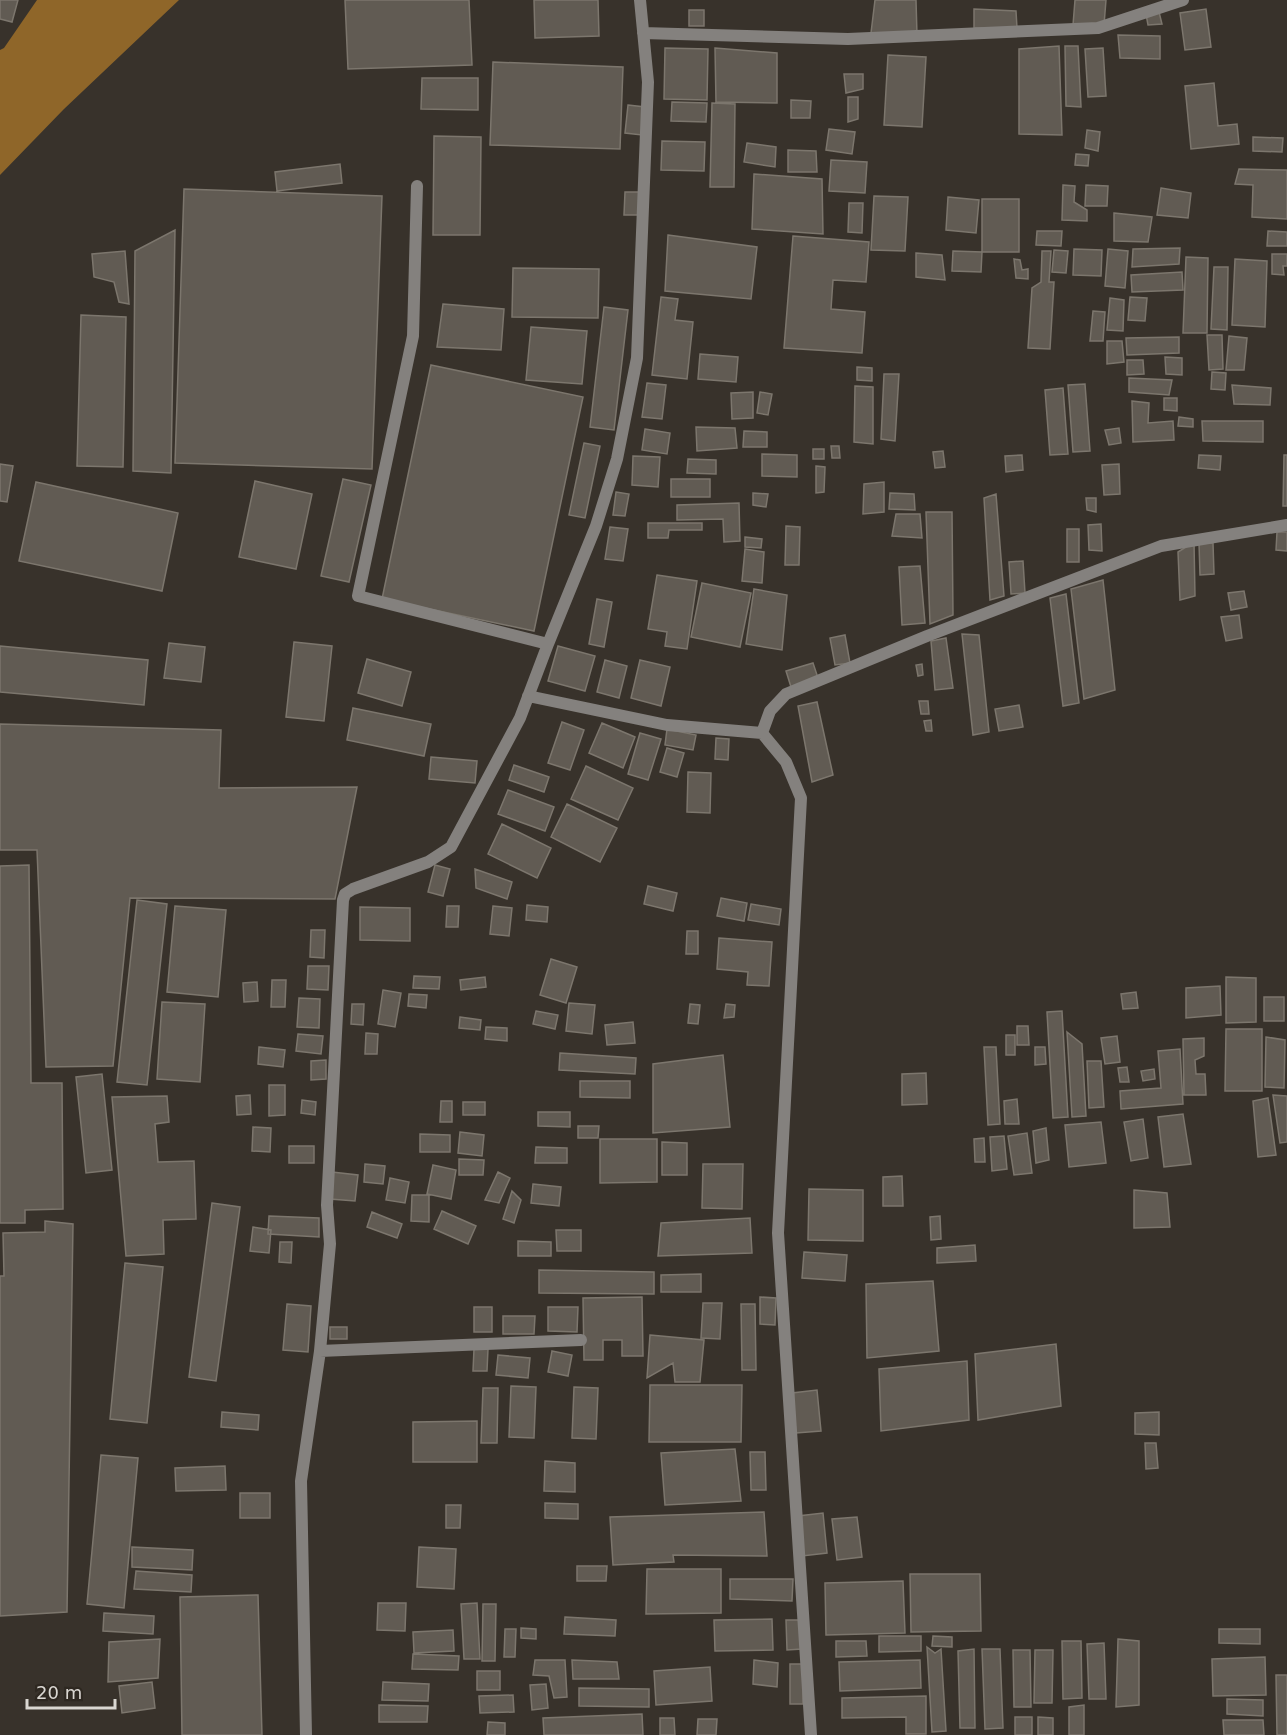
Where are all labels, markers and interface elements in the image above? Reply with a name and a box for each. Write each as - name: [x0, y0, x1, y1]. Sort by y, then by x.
- scale bar: [27, 1672, 116, 1710]
- text: 20 m: [36, 1682, 82, 1703]

